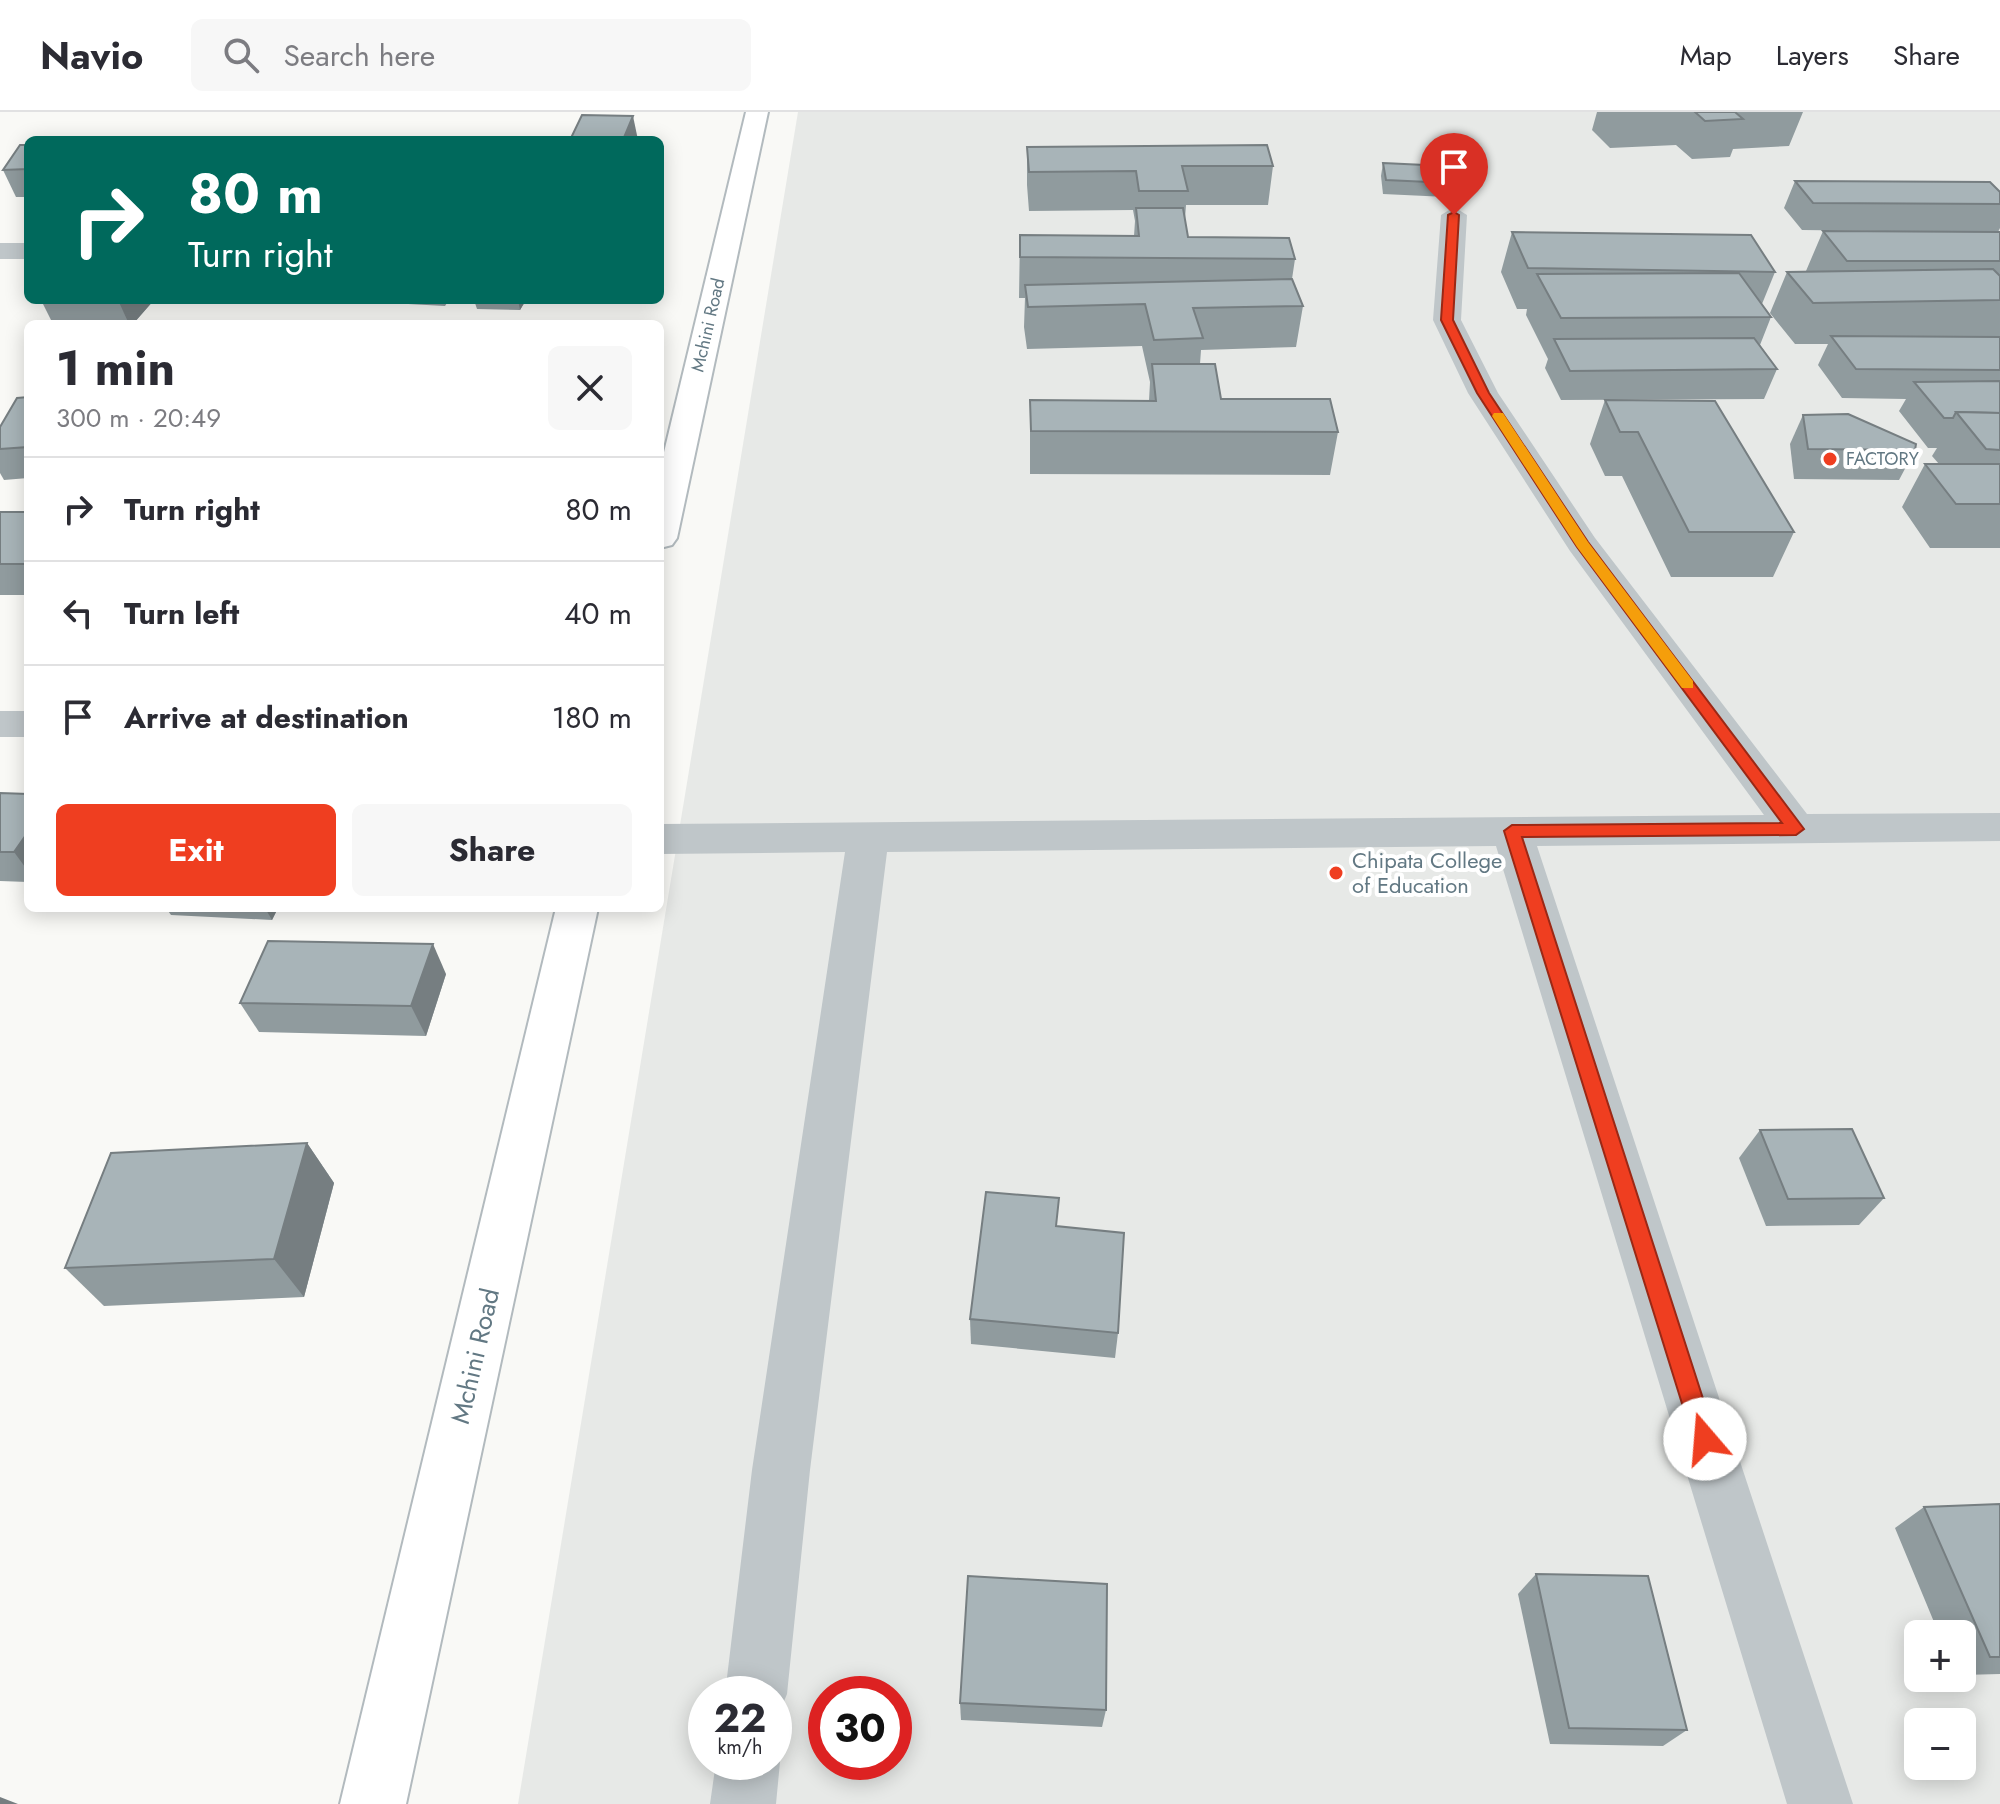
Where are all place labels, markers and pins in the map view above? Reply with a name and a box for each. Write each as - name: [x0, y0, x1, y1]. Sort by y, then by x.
- pin: [1420, 133, 1488, 215]
- place label: FACTORY: [1846, 446, 1920, 472]
- marker: FACTORY: [1821, 450, 1839, 468]
- place label: Chipata College of Education: [1352, 844, 1502, 901]
- marker: Chipata College of Education: [1327, 864, 1345, 882]

